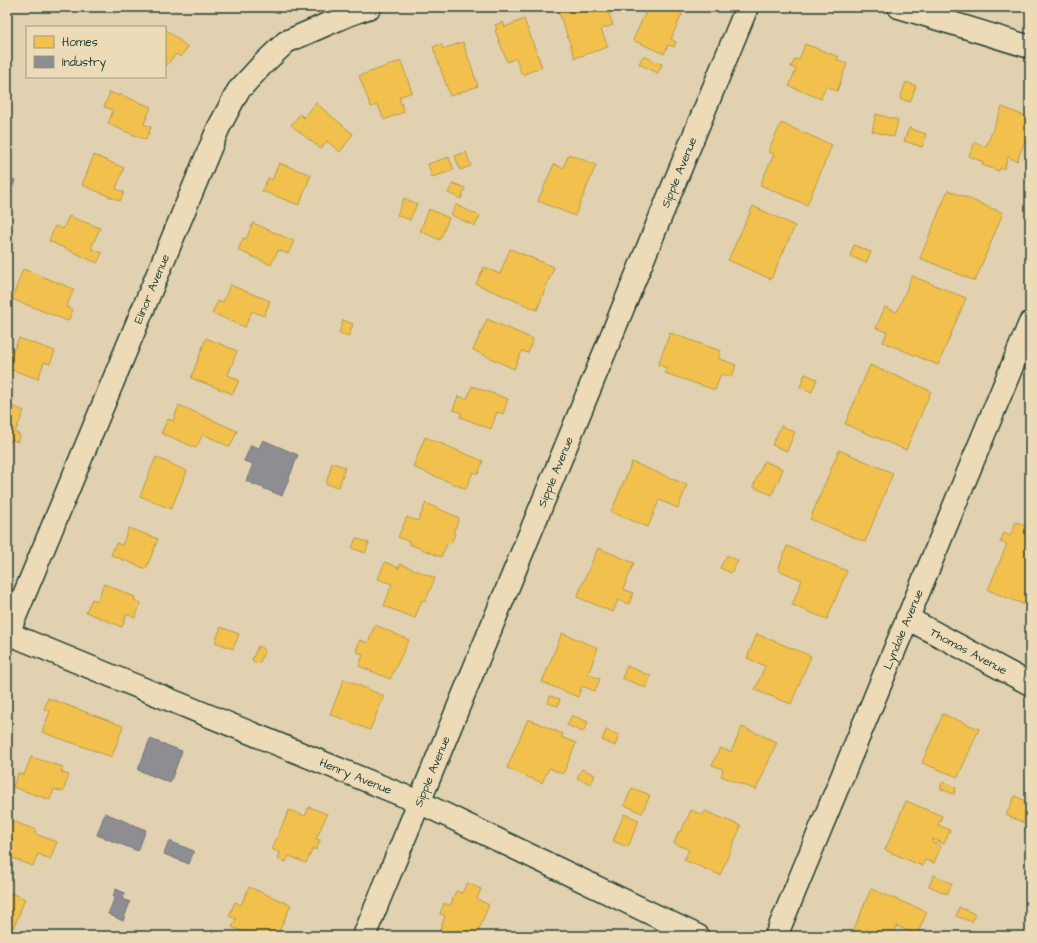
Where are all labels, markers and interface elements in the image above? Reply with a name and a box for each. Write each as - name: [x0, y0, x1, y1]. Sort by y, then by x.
- legend: [26, 26, 166, 78]
- text: Homes: [62, 34, 98, 51]
- text: Industry: [62, 54, 107, 72]
- street label: Sipple Avenue: [657, 134, 701, 210]
- street label: Elinor Avenue: [129, 251, 174, 326]
- street label: Sipple Avenue: [533, 433, 578, 510]
- street label: Lyndale Avenue: [879, 586, 927, 672]
- street label: Thomas Avenue: [927, 623, 1011, 679]
- street label: Sipple Avenue: [410, 733, 454, 809]
- street label: Henry Avenue: [317, 754, 395, 799]

